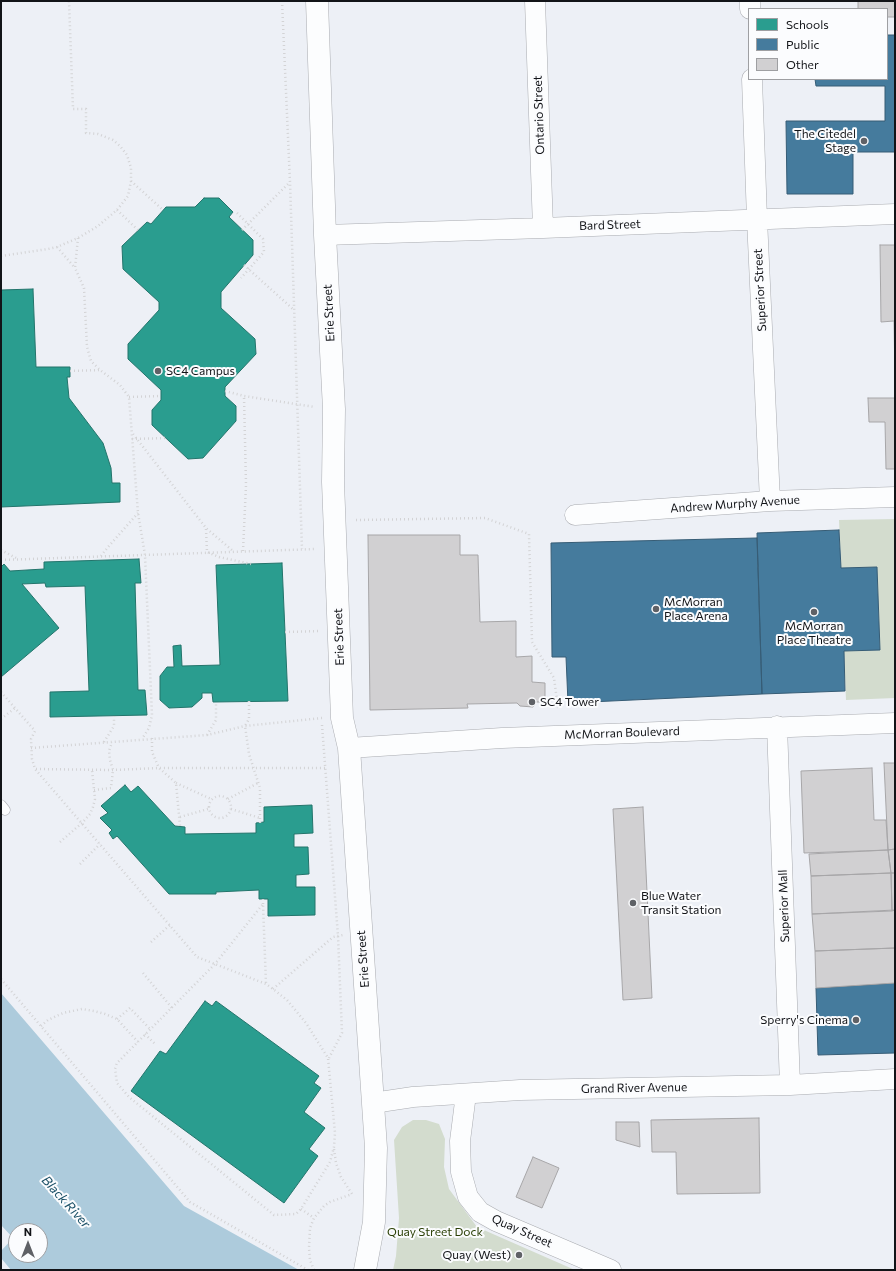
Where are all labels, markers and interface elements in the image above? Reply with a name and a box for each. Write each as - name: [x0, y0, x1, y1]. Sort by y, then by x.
- legend: [748, 8, 888, 80]
- text: Schools: [786, 17, 829, 31]
- text: Public: [786, 37, 819, 51]
- text: Other: [786, 57, 819, 71]
- street label: Ontario Street: [530, 75, 548, 155]
- place label: The Citedel Stage: [794, 127, 856, 155]
- marker: The Citedel Stage: [859, 136, 869, 146]
- street label: Bard Street: [579, 217, 641, 233]
- street label: Superior Street: [751, 248, 769, 332]
- street label: Erie Street: [320, 284, 338, 342]
- place label: SC4 Campus: [166, 364, 235, 378]
- marker: SC4 Campus: [153, 366, 163, 376]
- street label: Andrew Murphy Avenue: [670, 492, 800, 516]
- place label: McMorran Place Arena: [664, 595, 728, 623]
- marker: McMorran Place Arena: [651, 604, 661, 614]
- marker: McMorran Place Theatre: [809, 607, 819, 617]
- street label: Erie Street: [331, 608, 347, 666]
- place label: McMorran Place Theatre: [777, 619, 851, 647]
- place label: SC4 Tower: [540, 695, 599, 709]
- marker: SC4 Tower: [527, 697, 537, 707]
- street label: McMorran Boulevard: [564, 724, 680, 742]
- street label: Superior Mall: [776, 869, 792, 943]
- place label: Blue Water Transit Station: [641, 889, 721, 917]
- marker: Blue Water Transit Station: [628, 898, 638, 908]
- street label: Erie Street: [354, 930, 372, 988]
- place label: Sperry's Cinema: [760, 1013, 848, 1027]
- marker: Sperry's Cinema: [851, 1015, 861, 1025]
- street label: Grand River Avenue: [581, 1080, 687, 1096]
- water label: Black River: [38, 1173, 94, 1231]
- street label: Quay Street: [489, 1211, 555, 1251]
- north arrow: [8, 1223, 48, 1263]
- text: N: [24, 1225, 32, 1238]
- park label: Quay Street Dock: [387, 1225, 483, 1239]
- place label: Quay (West): [443, 1248, 511, 1262]
- marker: Quay (West): [514, 1250, 524, 1260]

